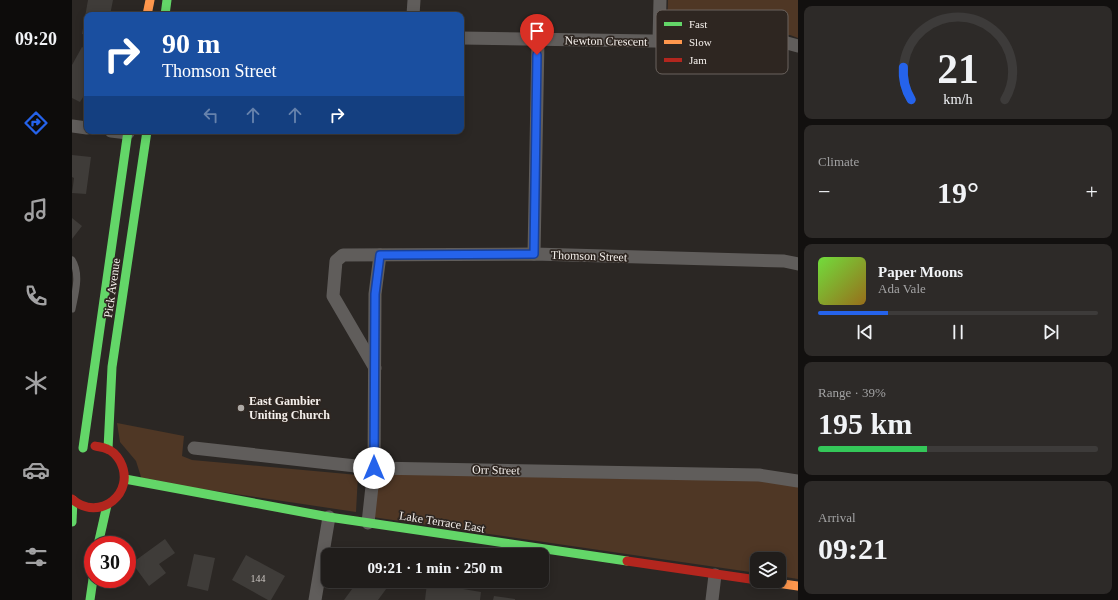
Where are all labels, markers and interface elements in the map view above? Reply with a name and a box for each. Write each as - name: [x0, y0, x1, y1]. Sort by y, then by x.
- legend: [656, 10, 788, 74]
- pin: [520, 14, 554, 55]
- text: Fast: [689, 18, 707, 30]
- icon: arrive: [526, 20, 548, 42]
- icon: right: [96, 28, 148, 80]
- text: 90 m: [162, 28, 220, 59]
- text: 09:20: [15, 29, 57, 49]
- street label: Newton Crescent: [564, 33, 648, 49]
- text: Slow: [689, 36, 712, 48]
- text: 21: [937, 46, 979, 92]
- text: Jam: [689, 54, 707, 66]
- text: Thomson Street: [162, 61, 277, 81]
- text: km/h: [943, 91, 973, 107]
- icon: left: [200, 104, 222, 126]
- icon: ahead: [242, 104, 264, 126]
- icon: ahead: [284, 104, 306, 126]
- icon: right: [326, 104, 348, 126]
- icon: directions: [22, 109, 50, 137]
- text: Climate: [818, 154, 859, 169]
- text: 19°: [937, 176, 979, 209]
- text: −: [818, 179, 830, 204]
- text: +: [1086, 179, 1098, 204]
- icon: music: [22, 196, 50, 224]
- street label: Thomson Street: [551, 248, 628, 264]
- street label: Pick Avenue: [101, 257, 123, 319]
- text: Paper Moons: [878, 264, 963, 280]
- text: Ada Vale: [878, 281, 926, 296]
- icon: phone: [22, 282, 50, 310]
- icon: previous: [854, 321, 876, 343]
- icon: pause: [947, 321, 969, 343]
- icon: next: [1040, 321, 1062, 343]
- icon: climate: [22, 369, 50, 397]
- text: Range · 39%: [818, 385, 886, 400]
- place label: East Gambier Uniting Church: [249, 394, 330, 422]
- marker: East Gambier Uniting Church: [236, 403, 246, 413]
- text: 195 km: [818, 407, 912, 440]
- position arrow: [353, 447, 395, 489]
- icon: car: [22, 456, 50, 484]
- street label: Orr Street: [472, 463, 521, 477]
- street label: Lake Terrace East: [398, 508, 486, 536]
- text: Arrival: [818, 510, 856, 525]
- text: 09:21: [818, 532, 888, 565]
- speed limit sign: 30: [84, 536, 136, 588]
- icon: filters: [22, 543, 50, 571]
- map controls: [750, 552, 786, 588]
- button: layers: [750, 552, 786, 588]
- text: 09:21 · 1 min · 250 m: [368, 560, 503, 576]
- house number: 144: [251, 573, 266, 584]

